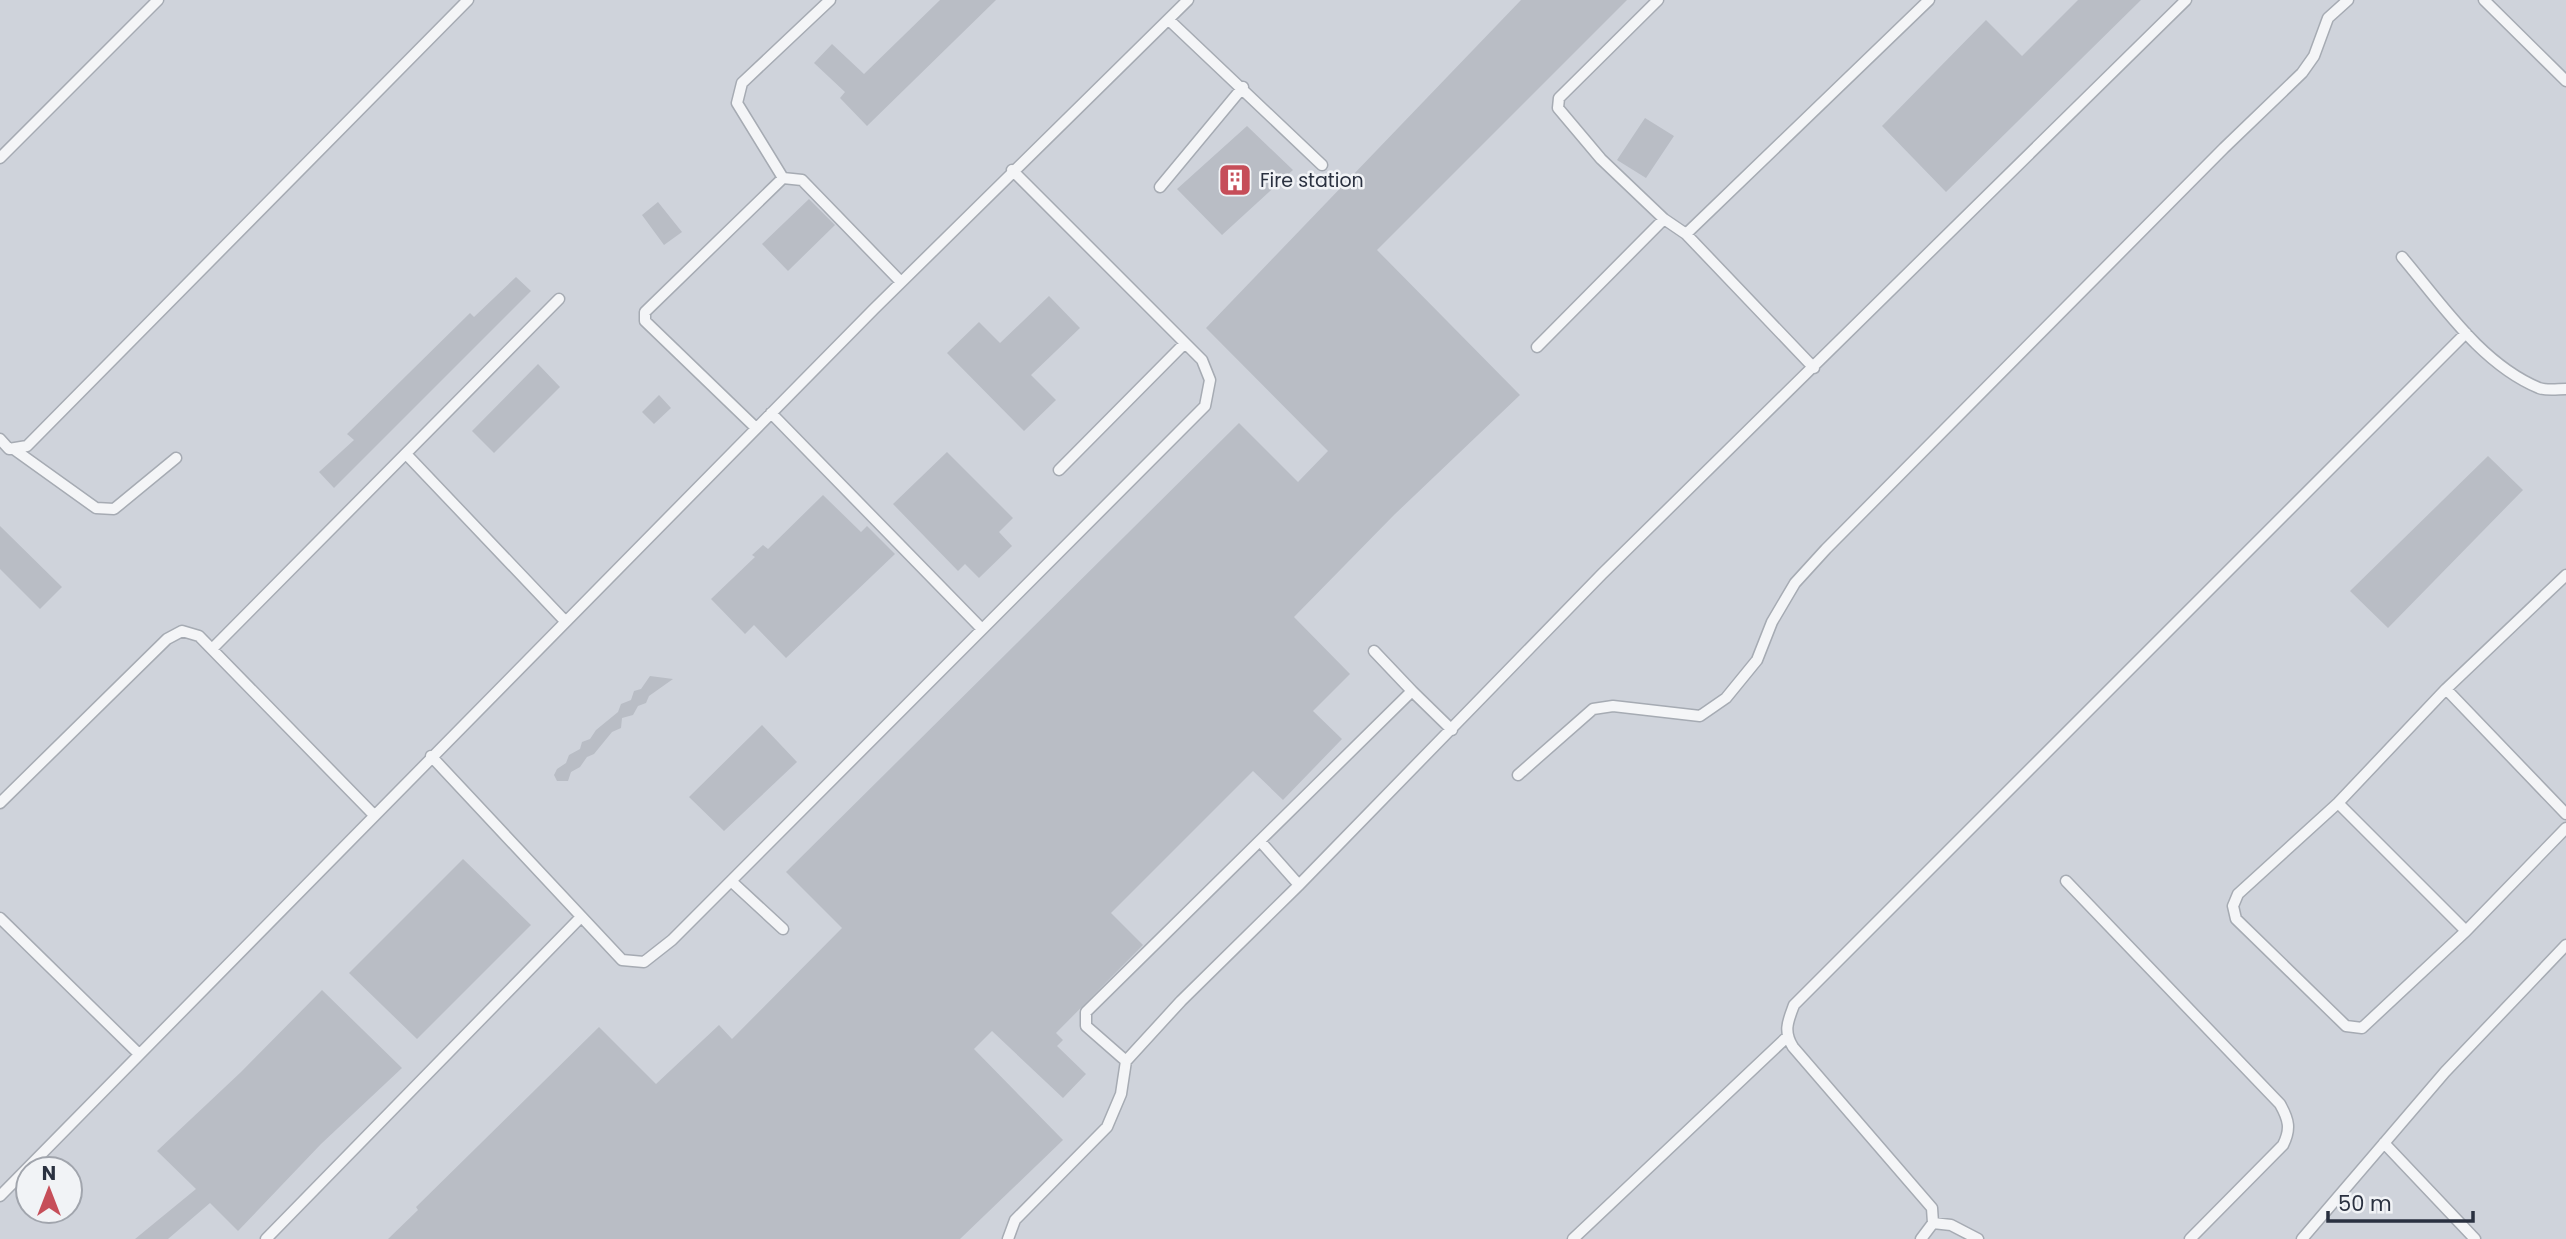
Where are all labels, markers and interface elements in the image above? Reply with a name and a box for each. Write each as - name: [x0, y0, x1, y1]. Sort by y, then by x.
- building icon: Fire station: [1216, 161, 1254, 199]
- place label: Fire station: [1260, 167, 1364, 194]
- north arrow: [14, 1155, 84, 1225]
- text: N: [42, 1160, 56, 1187]
- scale bar: [2328, 1180, 2473, 1224]
- text: 50 m: [2338, 1189, 2392, 1218]

